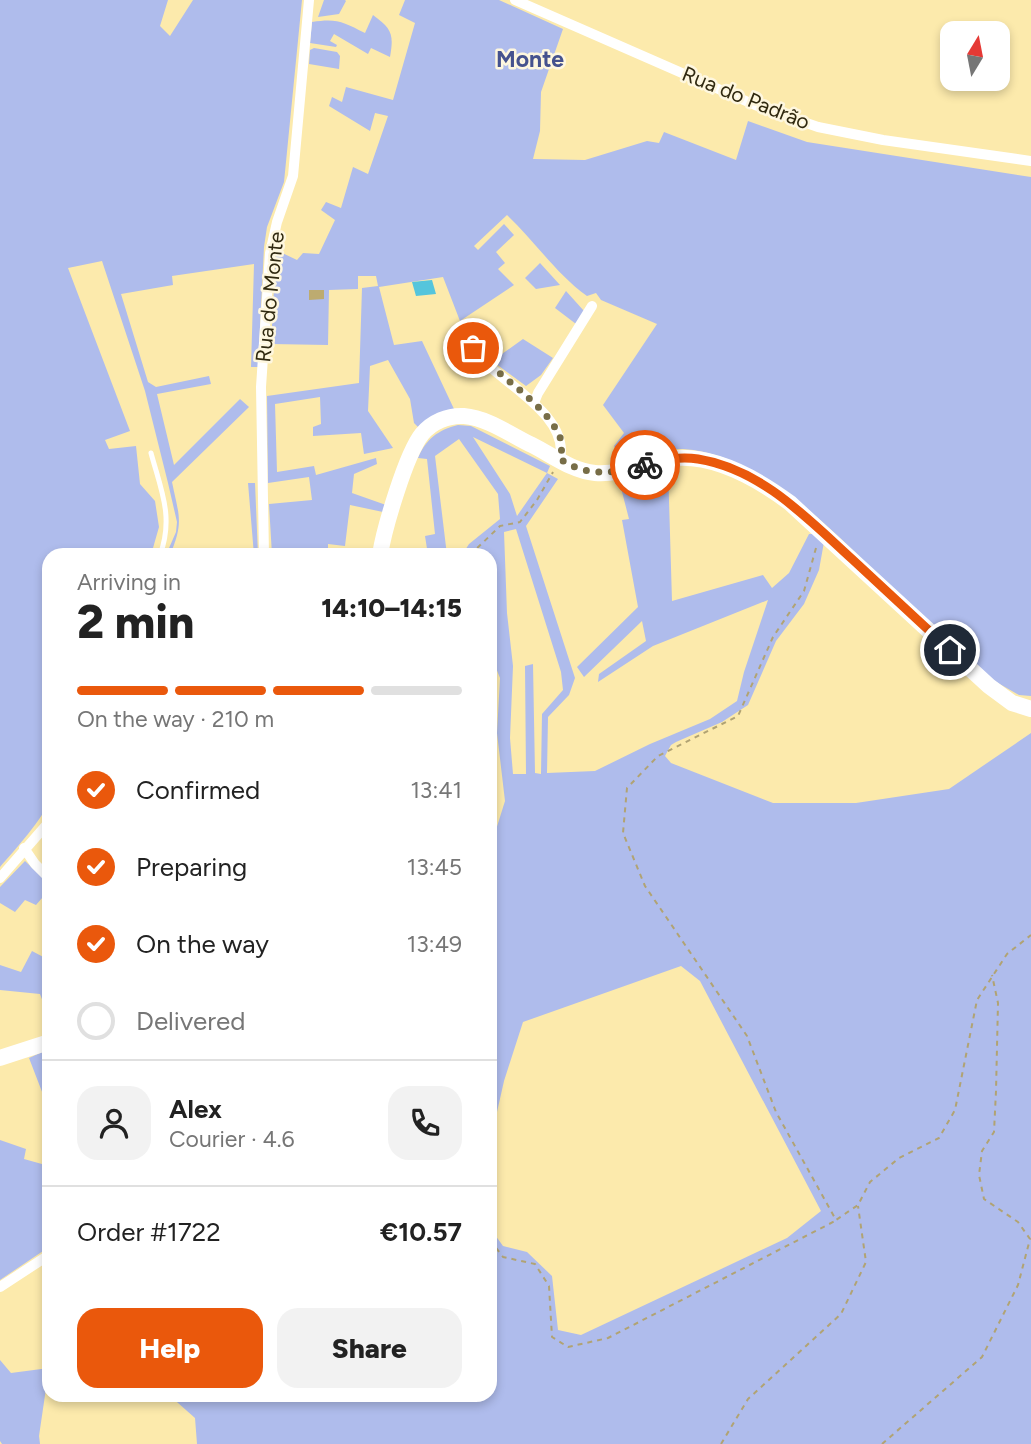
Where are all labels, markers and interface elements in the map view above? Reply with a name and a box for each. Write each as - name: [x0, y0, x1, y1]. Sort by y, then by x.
- north arrow: [940, 21, 1010, 91]
- map controls: [940, 21, 1010, 91]
- district label: Monte: [496, 45, 564, 73]
- street label: Rua do Padrão: [679, 61, 814, 134]
- street label: Rua do Monte: [250, 230, 289, 364]
- pin: [443, 318, 503, 378]
- icon: bag: [454, 329, 492, 367]
- courier: [610, 430, 680, 500]
- icon: bike: [626, 446, 664, 484]
- text: Arriving in: [77, 568, 181, 596]
- text: 14:10–14:15: [321, 592, 462, 624]
- text: 2 min: [77, 594, 194, 650]
- pin: [920, 620, 980, 680]
- icon: home: [931, 631, 969, 669]
- text: On the way · 210 m: [77, 705, 274, 733]
- icon: check: [77, 771, 115, 809]
- text: Confirmed: [136, 774, 260, 806]
- text: 13:41: [410, 776, 462, 804]
- icon: check: [77, 848, 115, 886]
- text: Preparing: [136, 851, 247, 883]
- text: 13:45: [407, 853, 462, 881]
- icon: check: [77, 925, 115, 963]
- text: On the way: [136, 928, 269, 960]
- text: 13:49: [407, 930, 462, 958]
- text: Delivered: [136, 1005, 245, 1037]
- button: person: [77, 1086, 151, 1160]
- button: phone: [388, 1086, 462, 1160]
- text: Alex: [169, 1093, 222, 1125]
- text: Courier · 4.6: [169, 1125, 295, 1153]
- text: Order #1722: [77, 1216, 221, 1248]
- text: €10.57: [380, 1216, 462, 1248]
- button: Help: [77, 1308, 263, 1388]
- button: Share: [277, 1308, 462, 1388]

